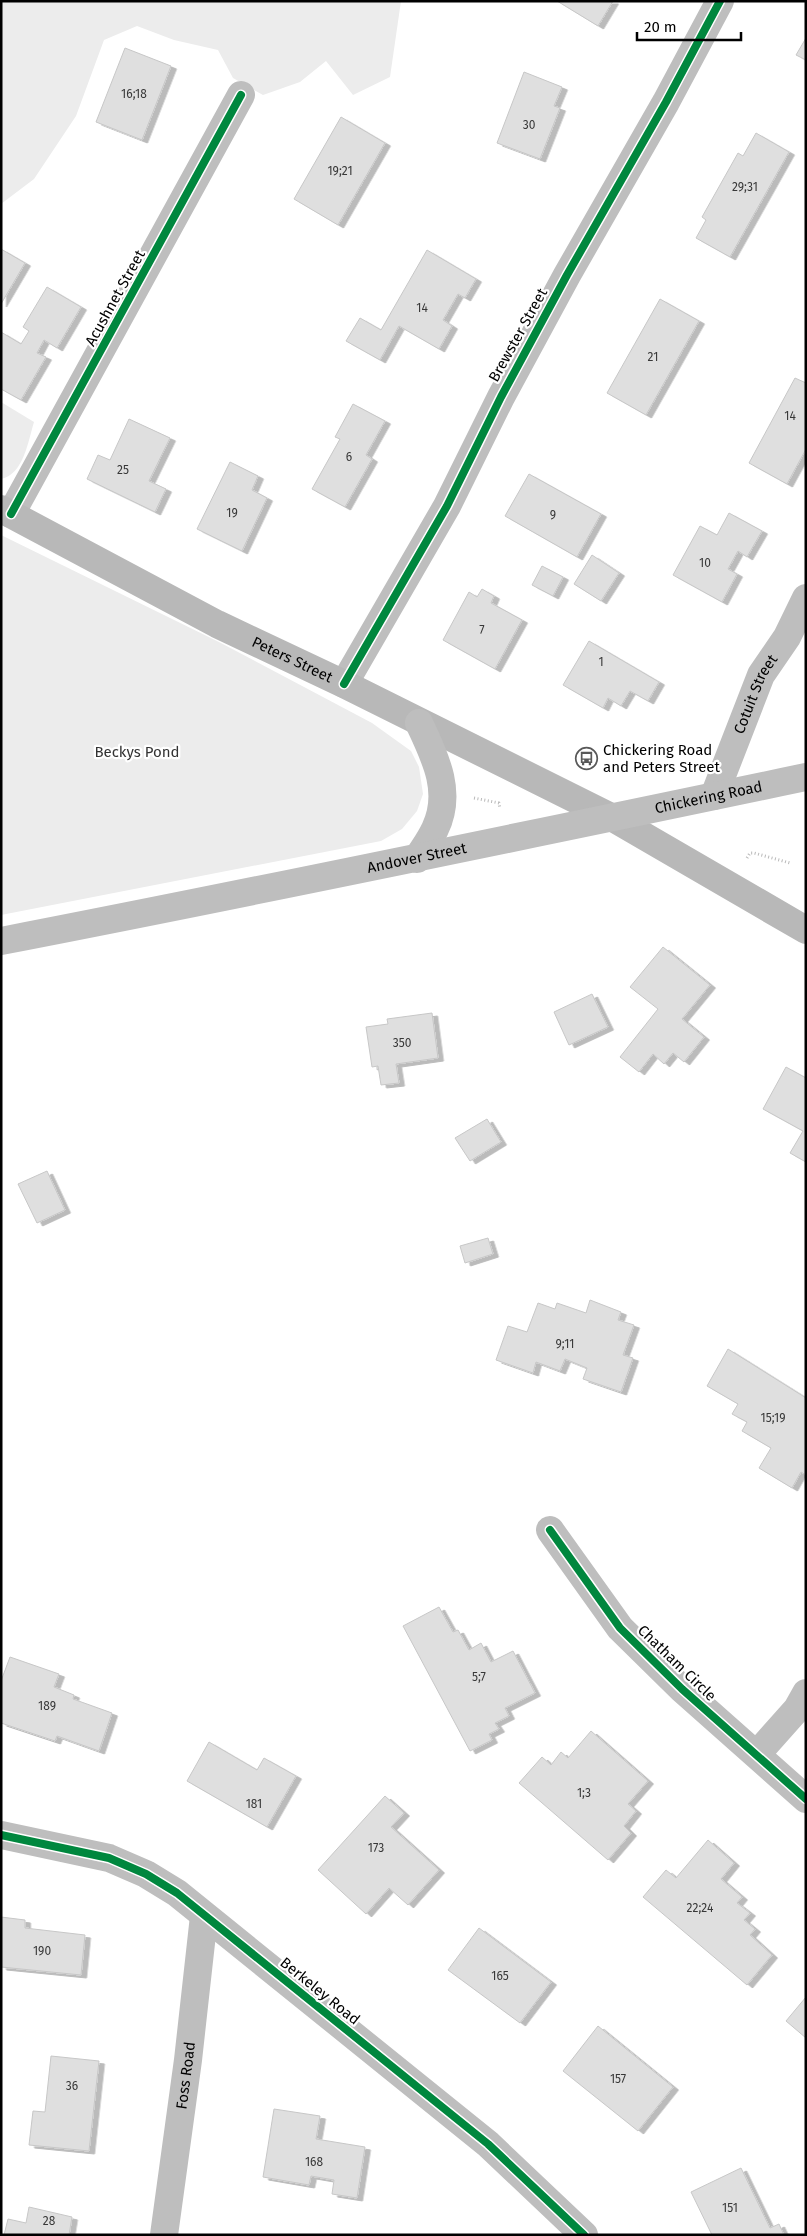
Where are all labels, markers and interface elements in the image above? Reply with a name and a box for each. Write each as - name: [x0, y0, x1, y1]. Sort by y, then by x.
- scale bar: [637, 10, 741, 42]
- text: 20 m: [644, 18, 677, 36]
- house number: 16;18: [121, 87, 147, 101]
- house number: 30: [523, 118, 536, 132]
- house number: 19;21: [327, 164, 353, 178]
- house number: 29;31: [732, 180, 758, 194]
- street label: Acushnet Street: [81, 246, 149, 349]
- street label: Brewster Street: [485, 285, 551, 385]
- house number: 14: [416, 301, 428, 315]
- house number: 21: [648, 350, 658, 364]
- house number: 14: [784, 409, 796, 423]
- house number: 6: [346, 450, 352, 464]
- house number: 25: [117, 463, 129, 477]
- house number: 19: [226, 506, 238, 520]
- house number: 9: [550, 508, 556, 522]
- house number: 10: [699, 556, 711, 570]
- house number: 7: [479, 623, 485, 637]
- street label: Peters Street: [249, 633, 336, 687]
- street label: Cotuit Street: [730, 651, 782, 737]
- house number: 1: [598, 655, 604, 669]
- place label: Chickering Road and Peters Street: [603, 741, 721, 776]
- park label: Beckys Pond: [94, 743, 180, 761]
- bus stop icon: Chickering Road and Peters Street: [575, 747, 599, 771]
- street label: Chickering Road: [653, 777, 764, 817]
- street label: Andover Street: [365, 839, 469, 877]
- house number: 350: [393, 1036, 412, 1050]
- house number: 9;11: [556, 1337, 574, 1351]
- house number: 15;19: [760, 1411, 786, 1425]
- street label: Chatham Circle: [634, 1621, 720, 1705]
- house number: 5;7: [472, 1670, 486, 1684]
- house number: 189: [38, 1699, 56, 1713]
- house number: 1;3: [577, 1786, 591, 1800]
- house number: 181: [246, 1797, 262, 1811]
- house number: 173: [368, 1841, 384, 1855]
- house number: 22;24: [687, 1901, 714, 1915]
- house number: 190: [33, 1944, 51, 1958]
- street label: Berkeley Road: [277, 1953, 363, 2029]
- house number: 165: [491, 1969, 509, 1983]
- street label: Foss Road: [172, 2041, 199, 2110]
- house number: 157: [610, 2072, 626, 2086]
- house number: 36: [66, 2079, 78, 2093]
- house number: 168: [305, 2155, 323, 2169]
- house number: 151: [722, 2201, 738, 2215]
- house number: 28: [43, 2214, 56, 2228]

